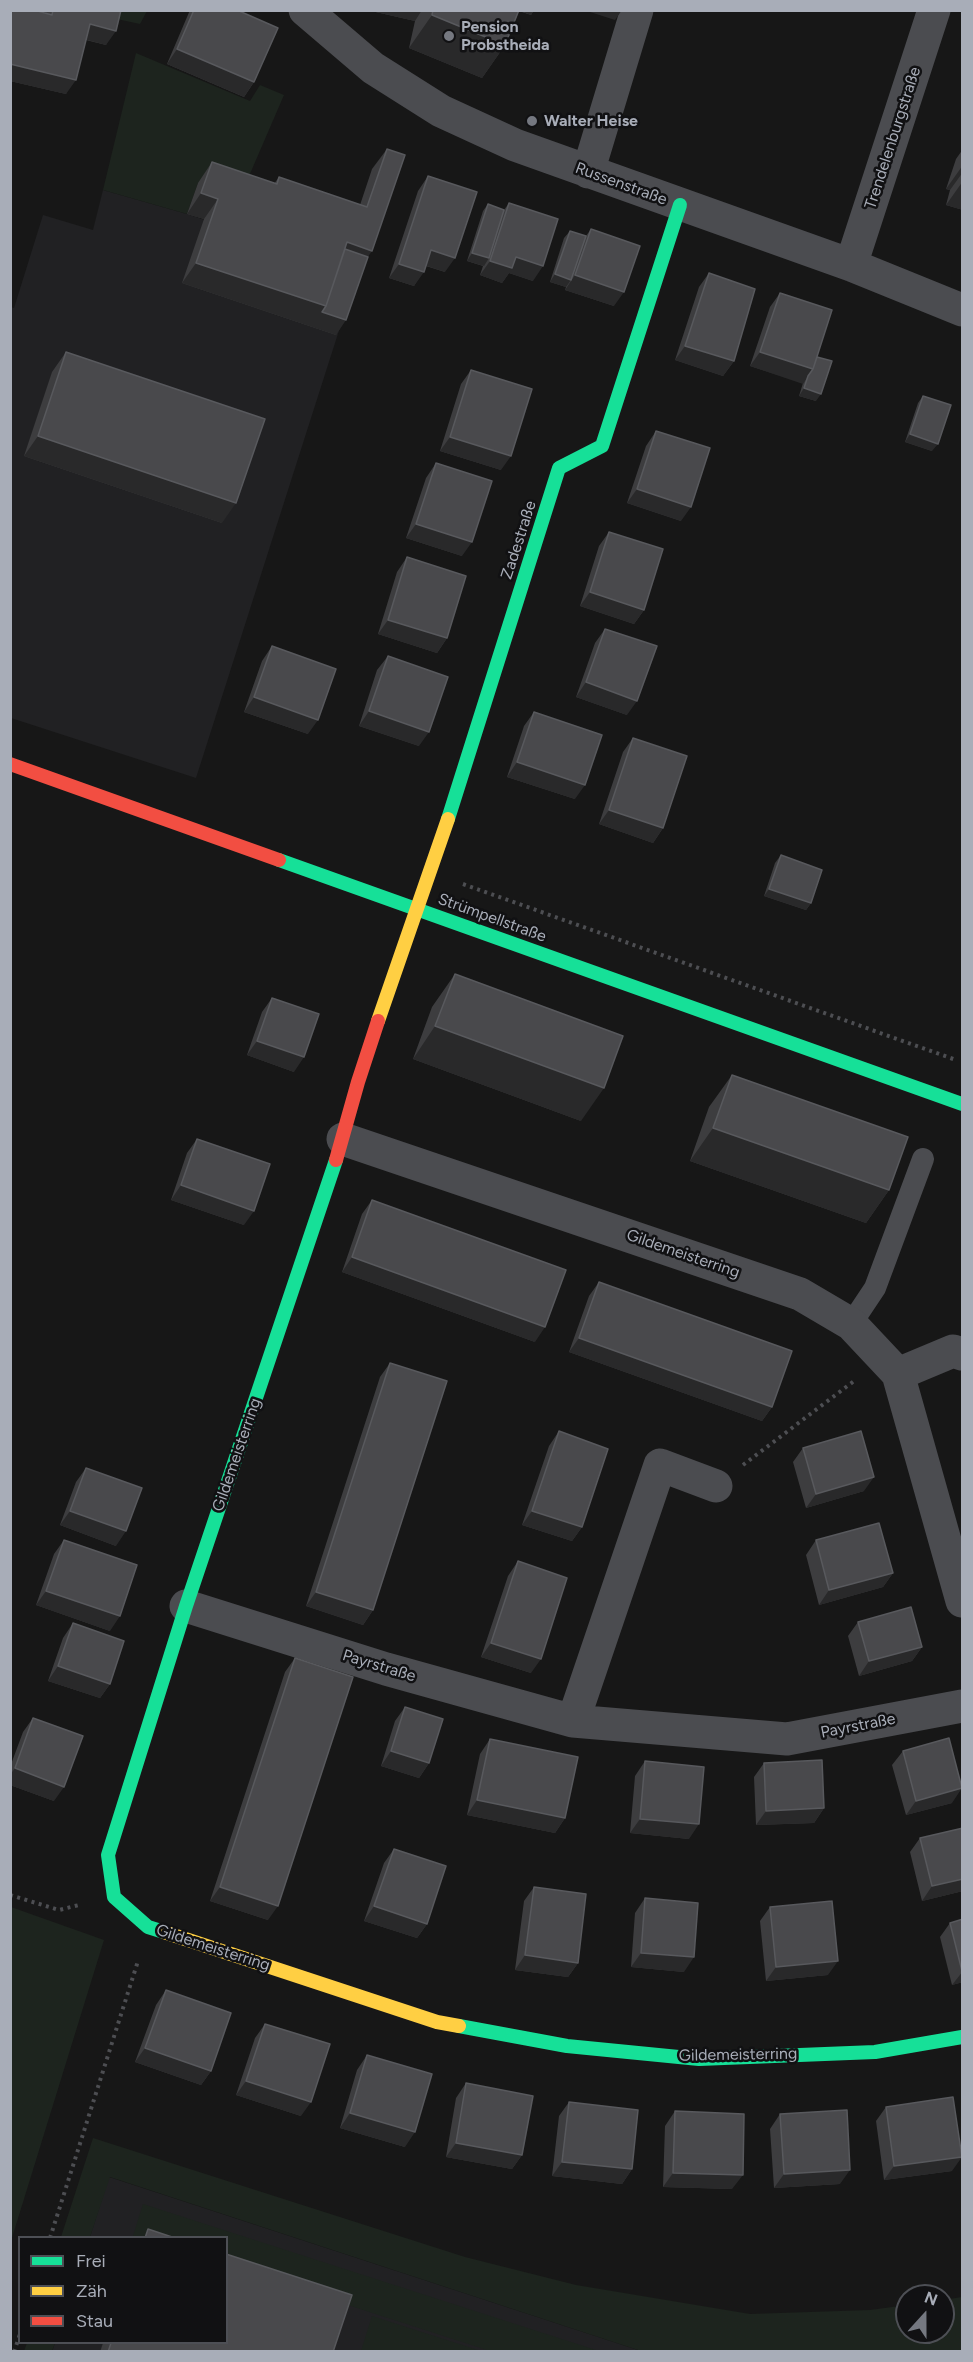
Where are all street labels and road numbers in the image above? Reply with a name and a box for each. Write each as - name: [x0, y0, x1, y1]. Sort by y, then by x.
- street label: Trendelenburgstraße: [861, 64, 925, 212]
- street label: Russenstraße: [572, 159, 670, 209]
- street label: Zadestraße: [497, 498, 541, 582]
- street label: Strümpellstraße: [435, 890, 549, 946]
- street label: Gildemeisterring: [624, 1226, 742, 1282]
- street label: Gildemeisterring: [209, 1396, 265, 1514]
- street label: Payrstraße: [340, 1646, 418, 1686]
- street label: Payrstraße: [819, 1709, 897, 1743]
- street label: Gildemeisterring: [154, 1921, 272, 1975]
- street label: Gildemeisterring: [679, 2044, 797, 2066]

